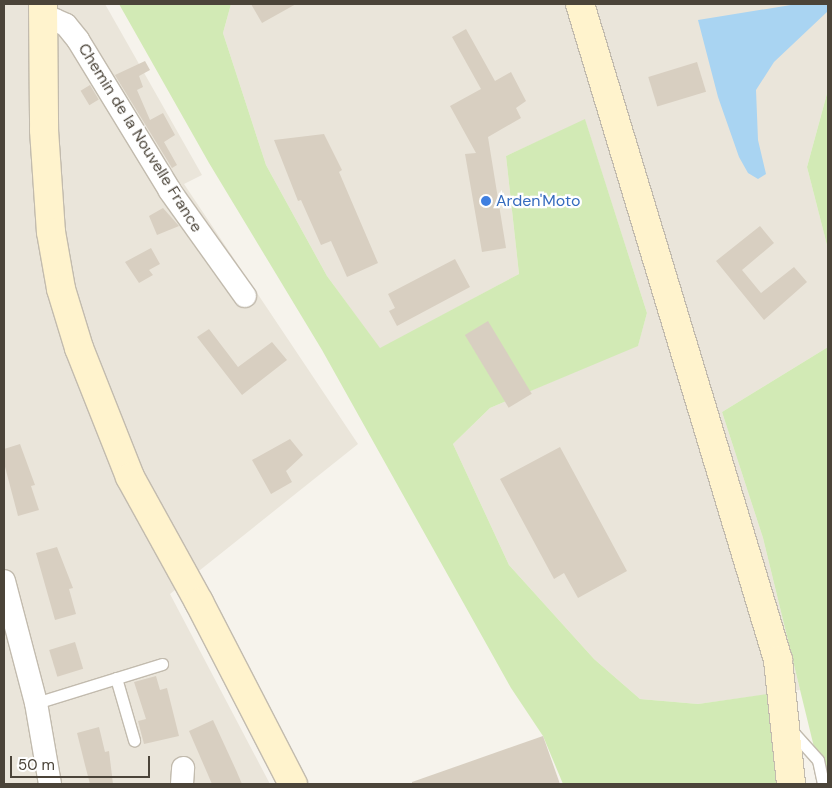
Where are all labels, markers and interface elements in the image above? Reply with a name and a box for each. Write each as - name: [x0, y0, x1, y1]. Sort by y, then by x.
- street label: Chemin de la Nouvelle France: [74, 40, 206, 236]
- place label: Arden'Moto: [496, 191, 580, 211]
- marker: Arden'Moto: [480, 195, 492, 207]
- scale bar: [12, 746, 152, 778]
- text: 50 m: [18, 755, 55, 775]

